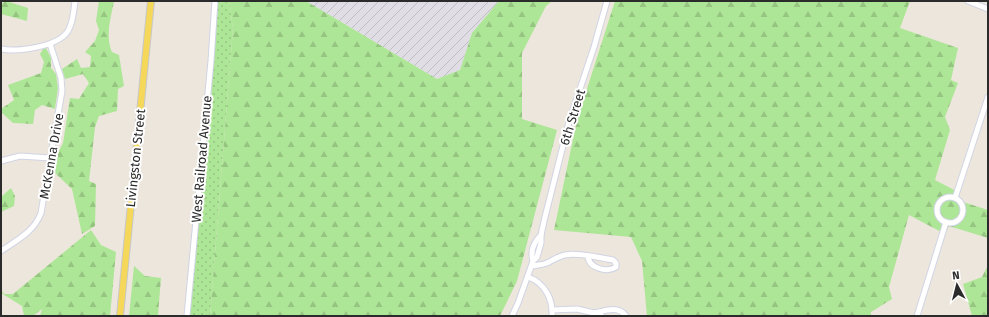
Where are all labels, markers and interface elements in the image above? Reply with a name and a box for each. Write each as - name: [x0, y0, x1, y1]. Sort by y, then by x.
- street label: 6th Street: [557, 87, 588, 147]
- street label: West Railroad Avenue: [188, 95, 215, 223]
- street label: Livingston Street: [123, 108, 148, 208]
- street label: McKenna Drive: [37, 112, 66, 200]
- north arrow: [937, 265, 977, 305]
- text: N: [951, 269, 960, 282]

